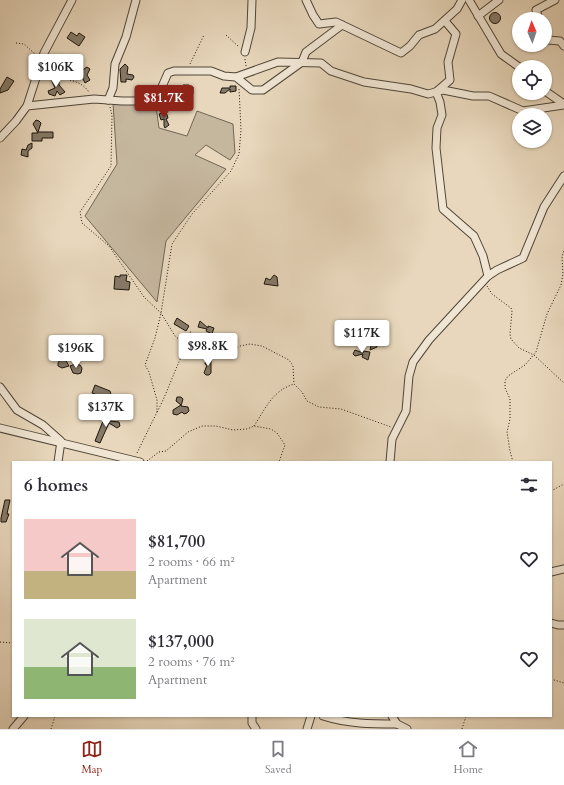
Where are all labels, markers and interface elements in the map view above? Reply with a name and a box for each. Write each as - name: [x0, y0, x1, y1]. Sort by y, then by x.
- north arrow: [512, 12, 552, 52]
- map controls: [512, 12, 552, 148]
- pin: $106K: [28, 54, 84, 88]
- text: $106K: [37, 58, 75, 76]
- button: locate: [512, 60, 552, 100]
- pin: $81.7K: [131, 85, 197, 119]
- text: $81.7K: [144, 89, 184, 107]
- button: layers: [512, 108, 552, 148]
- pin: $117K: [334, 320, 390, 354]
- text: $117K: [343, 324, 381, 342]
- pin: $98.8K: [175, 333, 241, 367]
- pin: $196K: [48, 335, 104, 369]
- text: $98.8K: [188, 337, 228, 355]
- text: $196K: [57, 339, 95, 357]
- pin: $137K: [78, 394, 134, 428]
- text: $137K: [87, 398, 125, 416]
- text: 6 homes: [24, 474, 88, 497]
- icon: filters: [518, 474, 540, 496]
- text: $81,700: [148, 530, 205, 553]
- icon: home: [56, 535, 104, 583]
- icon: heart: [518, 548, 540, 570]
- text: 2 rooms · 66 m²: [148, 553, 235, 571]
- text: Apartment: [148, 571, 207, 589]
- text: $137,000: [148, 630, 214, 653]
- icon: home: [56, 635, 104, 683]
- icon: heart: [518, 648, 540, 670]
- text: 2 rooms · 76 m²: [148, 653, 235, 671]
- text: Apartment: [148, 671, 207, 689]
- tab: Map: [81, 738, 103, 777]
- tab: Saved: [265, 738, 292, 777]
- tab: Home: [454, 738, 483, 777]

